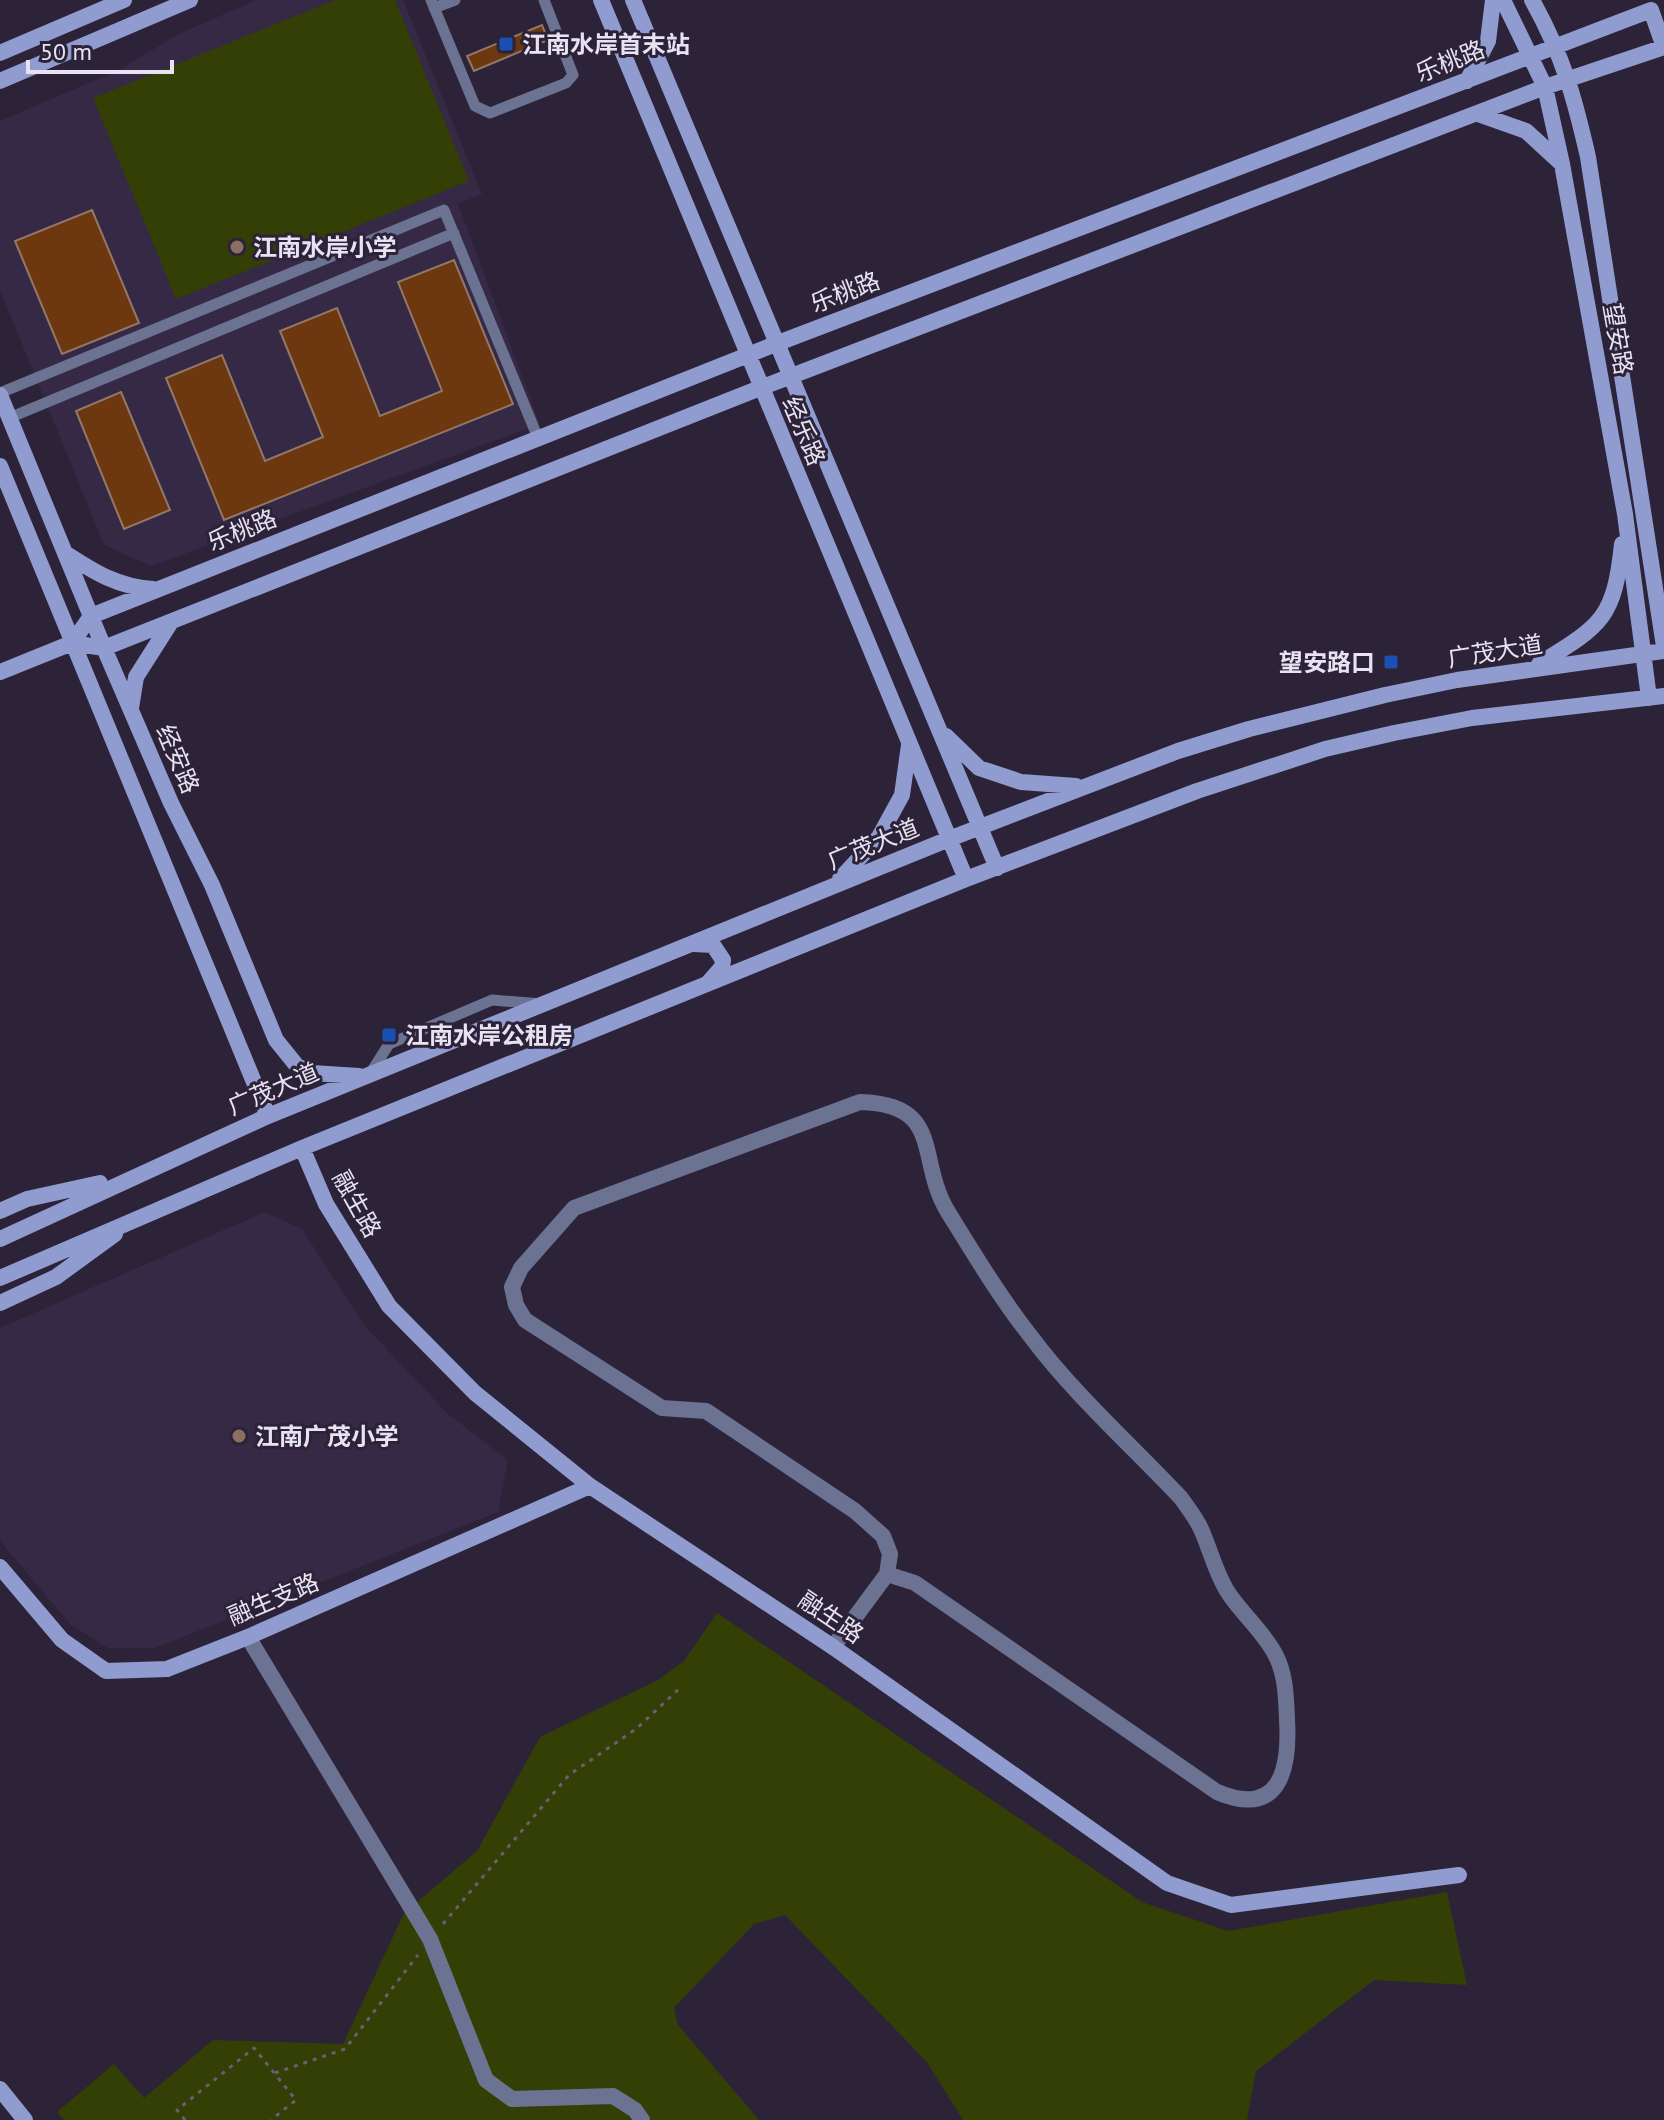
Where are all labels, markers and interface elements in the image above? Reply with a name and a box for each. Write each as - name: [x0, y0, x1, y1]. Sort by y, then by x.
- scale bar: [28, 24, 172, 74]
- place label: 江南水岸首末站: [522, 29, 690, 60]
- street label: 乐桃路: [1411, 33, 1489, 89]
- marker: 江南水岸首末站: [497, 35, 515, 53]
- text: 50 m: [40, 36, 92, 67]
- place label: 江南水岸小学: [253, 232, 397, 263]
- marker: 江南水岸小学: [228, 238, 246, 256]
- street label: 乐桃路: [806, 265, 884, 319]
- street label: 望安路: [1596, 301, 1640, 377]
- street label: 经乐路: [776, 392, 832, 470]
- street label: 乐桃路: [203, 502, 281, 558]
- street label: 广茂大道: [1445, 628, 1545, 674]
- place label: 望安路口: [1279, 647, 1375, 678]
- marker: 望安路口: [1382, 653, 1400, 671]
- street label: 经安路: [150, 720, 206, 798]
- street label: 广茂大道: [823, 812, 923, 876]
- place label: 江南水岸公租房: [405, 1020, 573, 1051]
- marker: 江南水岸公租房: [380, 1026, 398, 1044]
- street label: 广茂大道: [223, 1056, 323, 1122]
- street label: 融生路: [326, 1165, 388, 1243]
- place label: 江南广茂小学: [255, 1421, 399, 1452]
- marker: 江南广茂小学: [230, 1427, 248, 1445]
- street label: 融生支路: [223, 1566, 323, 1632]
- street label: 融生路: [792, 1584, 870, 1650]

